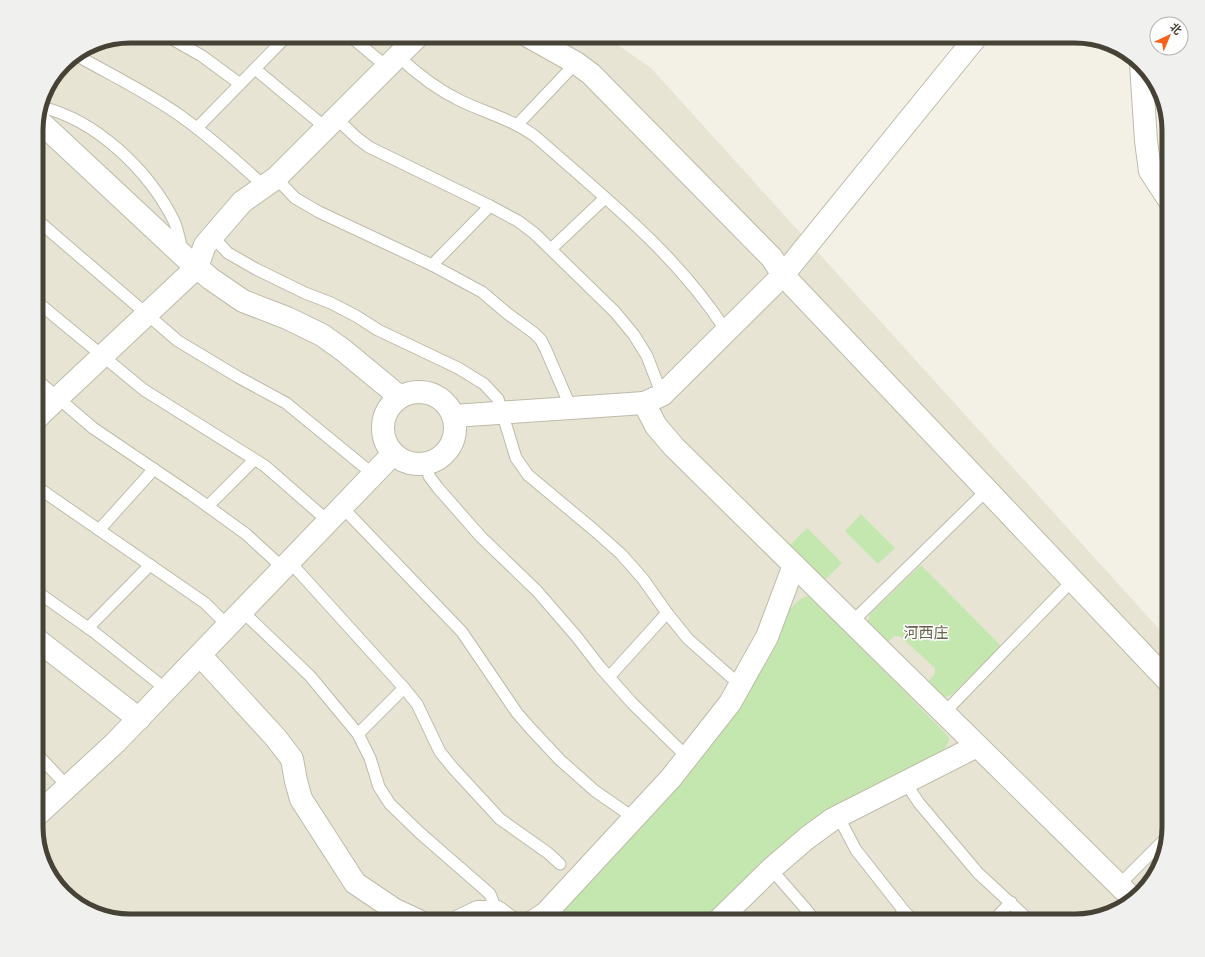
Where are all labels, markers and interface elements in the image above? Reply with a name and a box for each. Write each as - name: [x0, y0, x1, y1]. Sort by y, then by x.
- north arrow: [1149, 16, 1189, 56]
- text: 北: [1166, 21, 1184, 38]
- district label: 河西庄: [903, 625, 949, 644]

